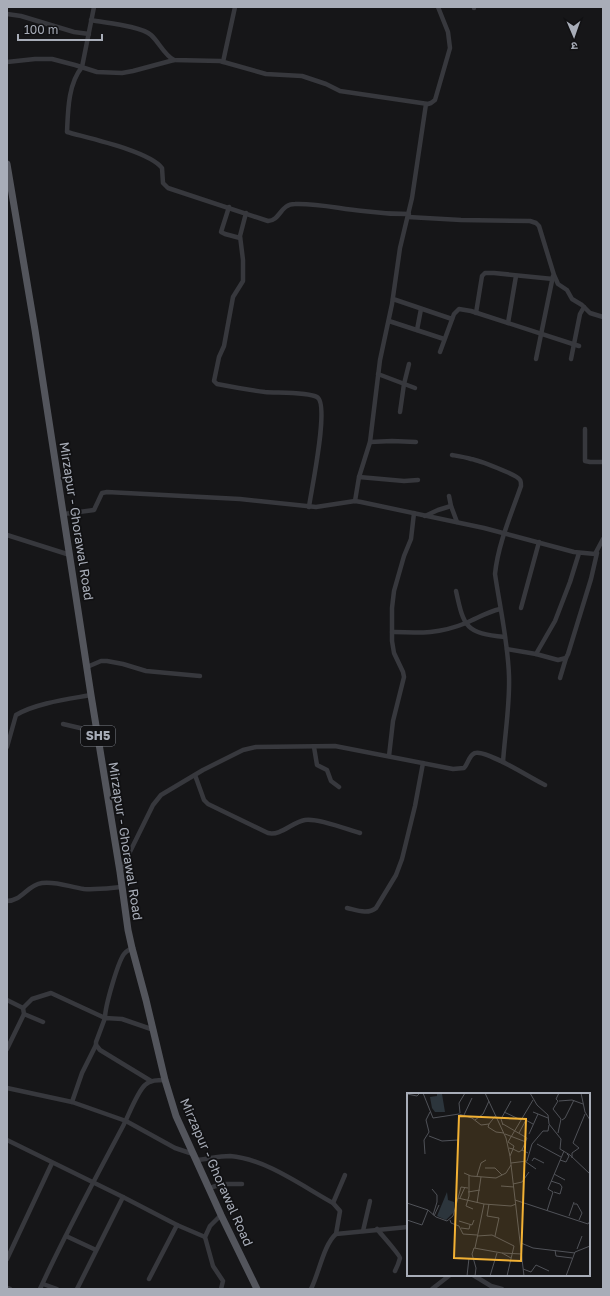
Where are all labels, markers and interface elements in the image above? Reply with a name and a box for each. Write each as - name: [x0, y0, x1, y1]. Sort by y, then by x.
- scale bar: [18, 16, 102, 42]
- north arrow: [554, 16, 594, 56]
- text: 100 m: [24, 22, 58, 37]
- text: उ: [570, 40, 578, 53]
- street label: Mirzapur - Ghorawal Road: [57, 441, 97, 601]
- road number: SH5: [81, 726, 115, 746]
- street label: Mirzapur - Ghorawal Road: [106, 761, 146, 921]
- inset map: [407, 1093, 590, 1276]
- street label: Mirzapur - Ghorawal Road: [177, 1096, 257, 1248]

